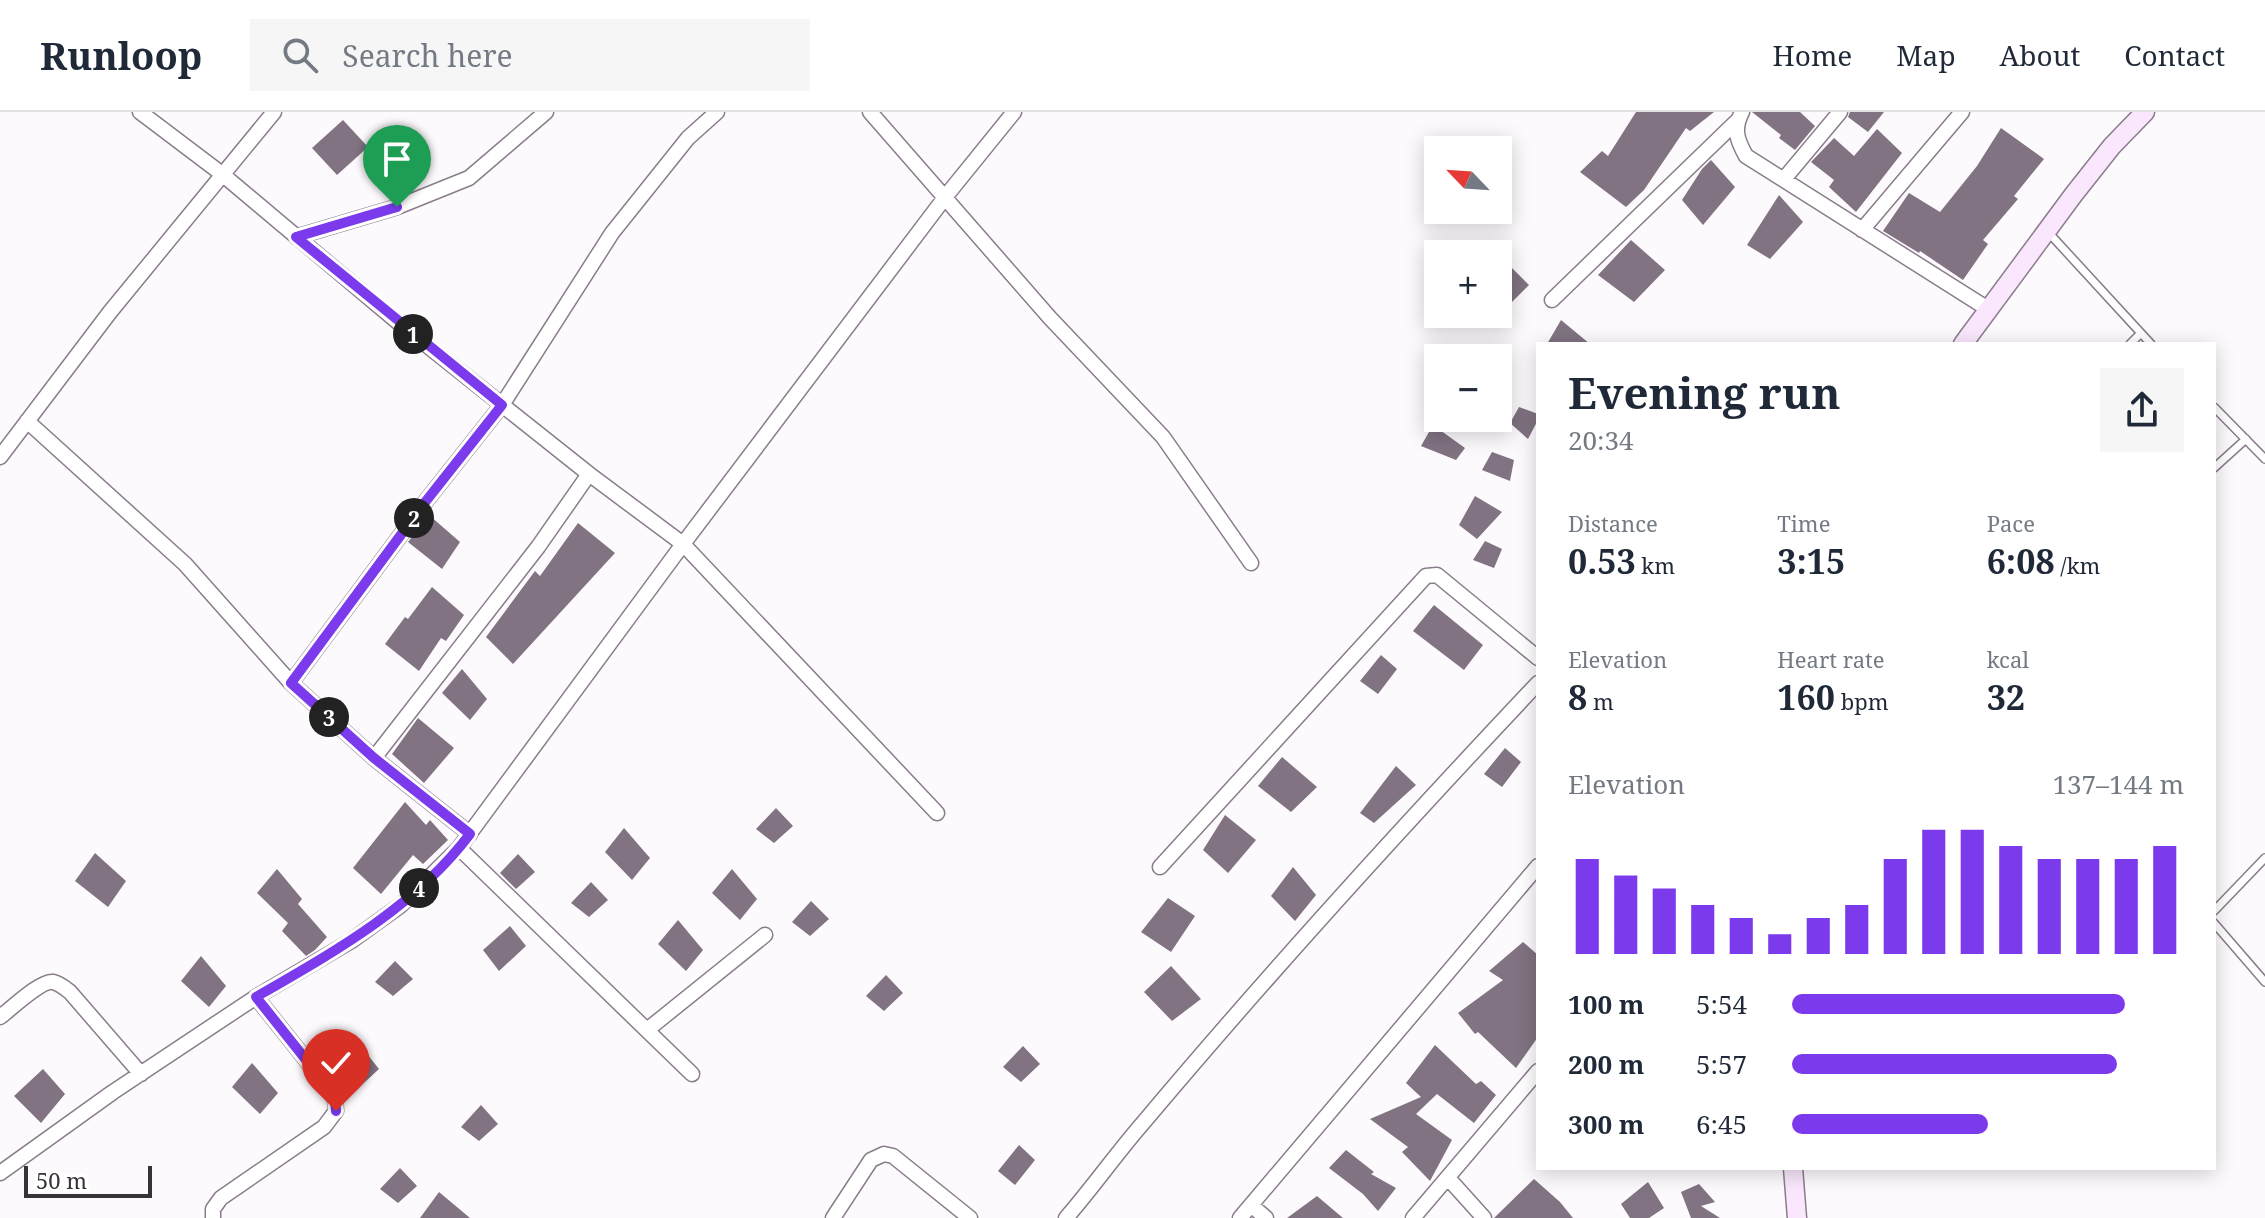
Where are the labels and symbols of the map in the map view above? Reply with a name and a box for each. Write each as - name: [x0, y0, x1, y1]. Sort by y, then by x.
- pin: [363, 125, 431, 207]
- north arrow: [1424, 136, 1512, 224]
- pin: 1: [393, 314, 433, 354]
- pin: 2: [394, 498, 434, 538]
- pin: 3: [309, 697, 349, 737]
- pin: 4: [399, 868, 439, 908]
- pin: [302, 1029, 370, 1111]
- scale bar: [24, 1162, 152, 1198]

